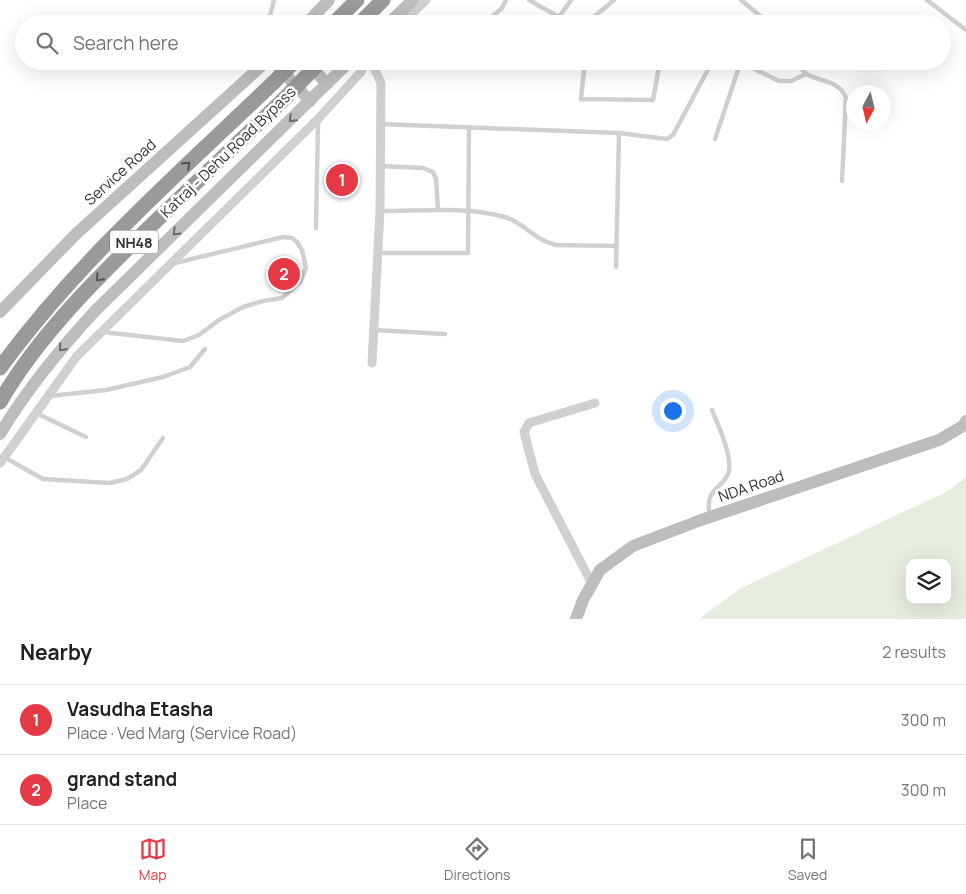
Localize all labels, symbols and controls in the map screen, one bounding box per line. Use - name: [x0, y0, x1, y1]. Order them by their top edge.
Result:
- search box: [15, 15, 951, 70]
- icon: search: [33, 29, 61, 57]
- text: Search here: [73, 30, 179, 56]
- street label: Katraj - Dehu Road Bypass: [156, 81, 300, 222]
- north arrow: [846, 85, 891, 130]
- one-way arrow: [289, 113, 298, 122]
- street label: Service Road: [80, 134, 160, 210]
- pin: 1: [326, 161, 358, 199]
- one-way arrow: [181, 162, 190, 171]
- one-way arrow: [172, 226, 181, 235]
- road number: NH48: [110, 230, 158, 253]
- pin: 2: [268, 255, 300, 293]
- one-way arrow: [96, 272, 105, 281]
- one-way arrow: [59, 342, 68, 351]
- your location: [660, 398, 686, 424]
- street label: NDA Road: [715, 465, 787, 507]
- map controls: [906, 559, 951, 604]
- button: layers: [906, 559, 951, 604]
- text: Nearby: [20, 638, 92, 666]
- text: 2 results: [882, 641, 946, 663]
- text: Vasudha Etasha: [67, 696, 213, 722]
- text: 1: [32, 709, 40, 731]
- text: 300 m: [901, 709, 946, 731]
- text: Place · Ved Marg (Service Road): [67, 722, 297, 744]
- text: grand stand: [67, 766, 177, 792]
- text: 2: [31, 779, 41, 801]
- text: 300 m: [901, 779, 946, 801]
- text: Place: [67, 792, 107, 814]
- tab: Map: [139, 835, 167, 884]
- tab: Directions: [444, 835, 510, 884]
- tab: Saved: [788, 835, 827, 884]

